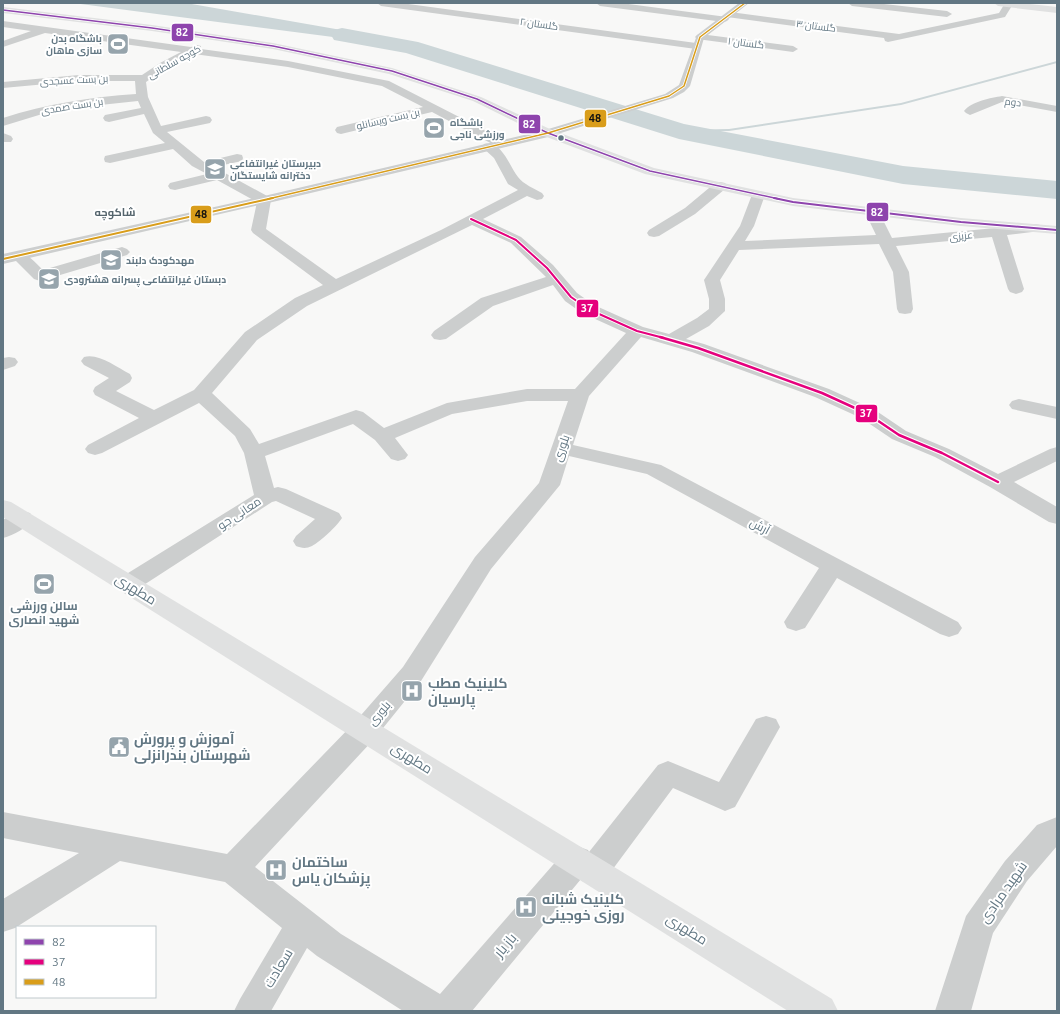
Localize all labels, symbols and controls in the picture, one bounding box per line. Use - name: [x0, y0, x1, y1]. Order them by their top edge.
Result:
- street label: گلستان ۲: [519, 16, 559, 33]
- street label: گلستان ۳: [795, 18, 837, 35]
- line badge: 82: [171, 23, 194, 42]
- text: 82: [176, 26, 188, 38]
- sports icon: باشگاه بدن سازی ماهان: [105, 31, 131, 57]
- place label: باشگاه بدن سازی ماهان: [46, 33, 102, 57]
- street label: گلستان ۱: [727, 35, 765, 52]
- street label: کوچه سلطانی: [146, 43, 203, 82]
- street label: بن بست عسجدی: [39, 73, 109, 88]
- street label: بن بست صمدی: [40, 96, 104, 117]
- street label: دوم: [1004, 96, 1022, 110]
- street label: بن بست ویسانلو: [355, 106, 421, 133]
- line badge: 48: [584, 109, 607, 128]
- text: 48: [589, 112, 601, 124]
- line badge: 82: [518, 114, 541, 134]
- sports icon: باشگاه ورزشی ناجی: [421, 115, 447, 141]
- place label: باشگاه ورزشی ناجی: [450, 117, 505, 141]
- text: 82: [523, 118, 535, 130]
- unlabelled marker: [556, 133, 566, 143]
- school or university icon: دبیرستان غیرانتفاعی دخترانه شایستگان: [202, 156, 228, 182]
- place label: دبیرستان غیرانتفاعی دخترانه شایستگان: [230, 158, 321, 182]
- line badge: 82: [866, 202, 889, 222]
- line badge: 48: [190, 205, 212, 224]
- district label: شاکوچه: [95, 206, 135, 221]
- text: 82: [871, 206, 883, 218]
- text: 48: [195, 208, 207, 220]
- street label: عزیزی: [949, 229, 973, 244]
- school or university icon: مهدکودک دلبند: [98, 247, 124, 273]
- place label: مهدکودک دلبند: [126, 255, 194, 267]
- school or university icon: دبستان غیرانتفاعی پسرانه هشترودی: [36, 266, 62, 292]
- place label: دبستان غیرانتفاعی پسرانه هشترودی: [64, 274, 226, 287]
- line badge: 37: [576, 299, 599, 318]
- text: 37: [581, 302, 593, 314]
- line badge: 37: [855, 404, 878, 423]
- text: 37: [860, 407, 872, 419]
- street label: بلوری: [550, 433, 573, 464]
- street label: معانی جو: [215, 494, 264, 533]
- street label: آرش: [747, 515, 773, 538]
- street label: مطهری: [112, 570, 160, 608]
- sports icon: سالن ورزشی شهید انصاری: [31, 571, 57, 597]
- place label: سالن ورزشی شهید انصاری: [8, 599, 80, 628]
- place label: کلینیک مطب پارسیان: [428, 675, 507, 710]
- hospital icon: کلینیک مطب پارسیان: [399, 678, 425, 704]
- street label: بلوری: [365, 698, 394, 728]
- place label: آموزش و پرورش شهرستان بندرانزلی: [134, 731, 251, 764]
- public building icon: آموزش و پرورش شهرستان بندرانزلی: [106, 734, 132, 760]
- street label: مطهری: [388, 739, 436, 777]
- place label: ساختمان پزشکان یاس: [292, 854, 370, 889]
- hospital icon: ساختمان پزشکان یاس: [263, 857, 289, 883]
- street label: شهید مرادی: [976, 858, 1030, 926]
- place label: کلینیک شبانه روزی خوجینی: [542, 891, 624, 924]
- hospital icon: کلینیک شبانه روزی خوجینی: [513, 894, 539, 920]
- street label: مطهری: [663, 910, 711, 948]
- legend: [16, 926, 156, 998]
- street label: باز یار: [490, 930, 520, 961]
- text: 82: [52, 935, 66, 948]
- street label: سعادت: [260, 946, 296, 990]
- text: 37: [52, 955, 66, 968]
- text: 48: [52, 975, 66, 988]

